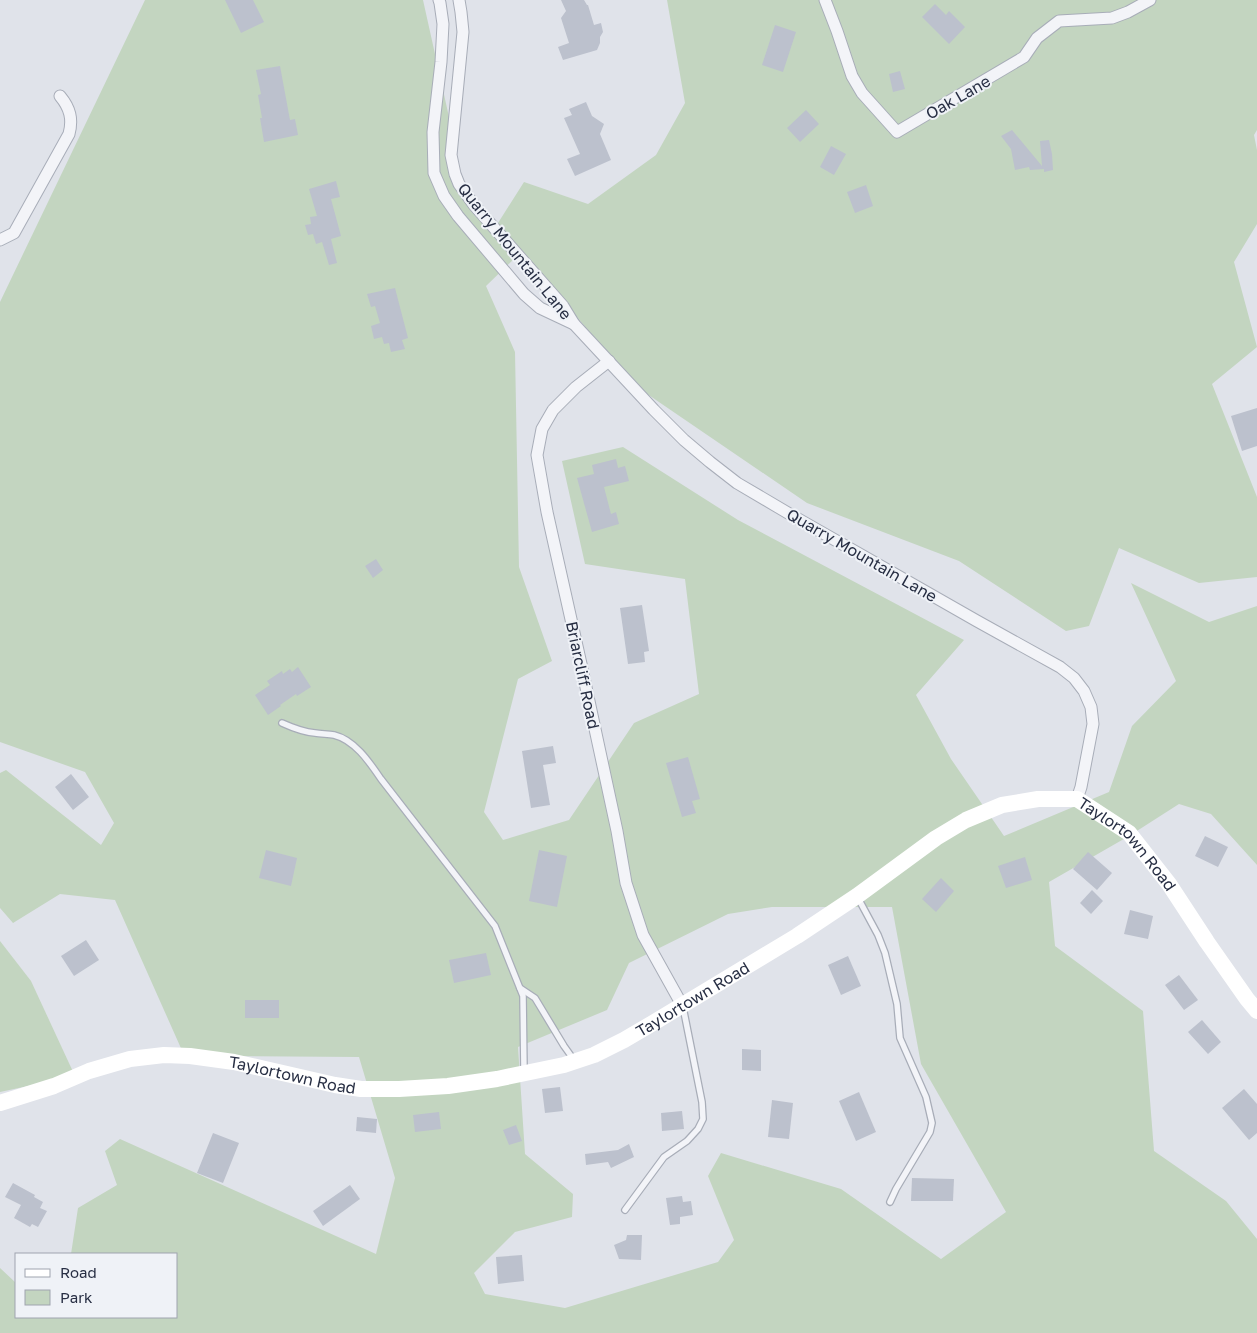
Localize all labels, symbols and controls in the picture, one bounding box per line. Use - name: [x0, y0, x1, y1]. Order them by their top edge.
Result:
- street label: Oak Lane: [922, 70, 994, 124]
- street label: Quarry Mountain Lane: [454, 179, 576, 323]
- street label: Quarry Mountain Lane: [783, 504, 941, 606]
- street label: Briarcliff Road: [562, 619, 604, 731]
- street label: Taylortown Road: [1075, 793, 1181, 895]
- street label: Taylortown Road: [632, 957, 753, 1041]
- street label: Taylortown Road: [228, 1051, 357, 1098]
- legend: [15, 1253, 178, 1318]
- text: Road: [60, 1263, 97, 1281]
- text: Park: [60, 1288, 93, 1306]

